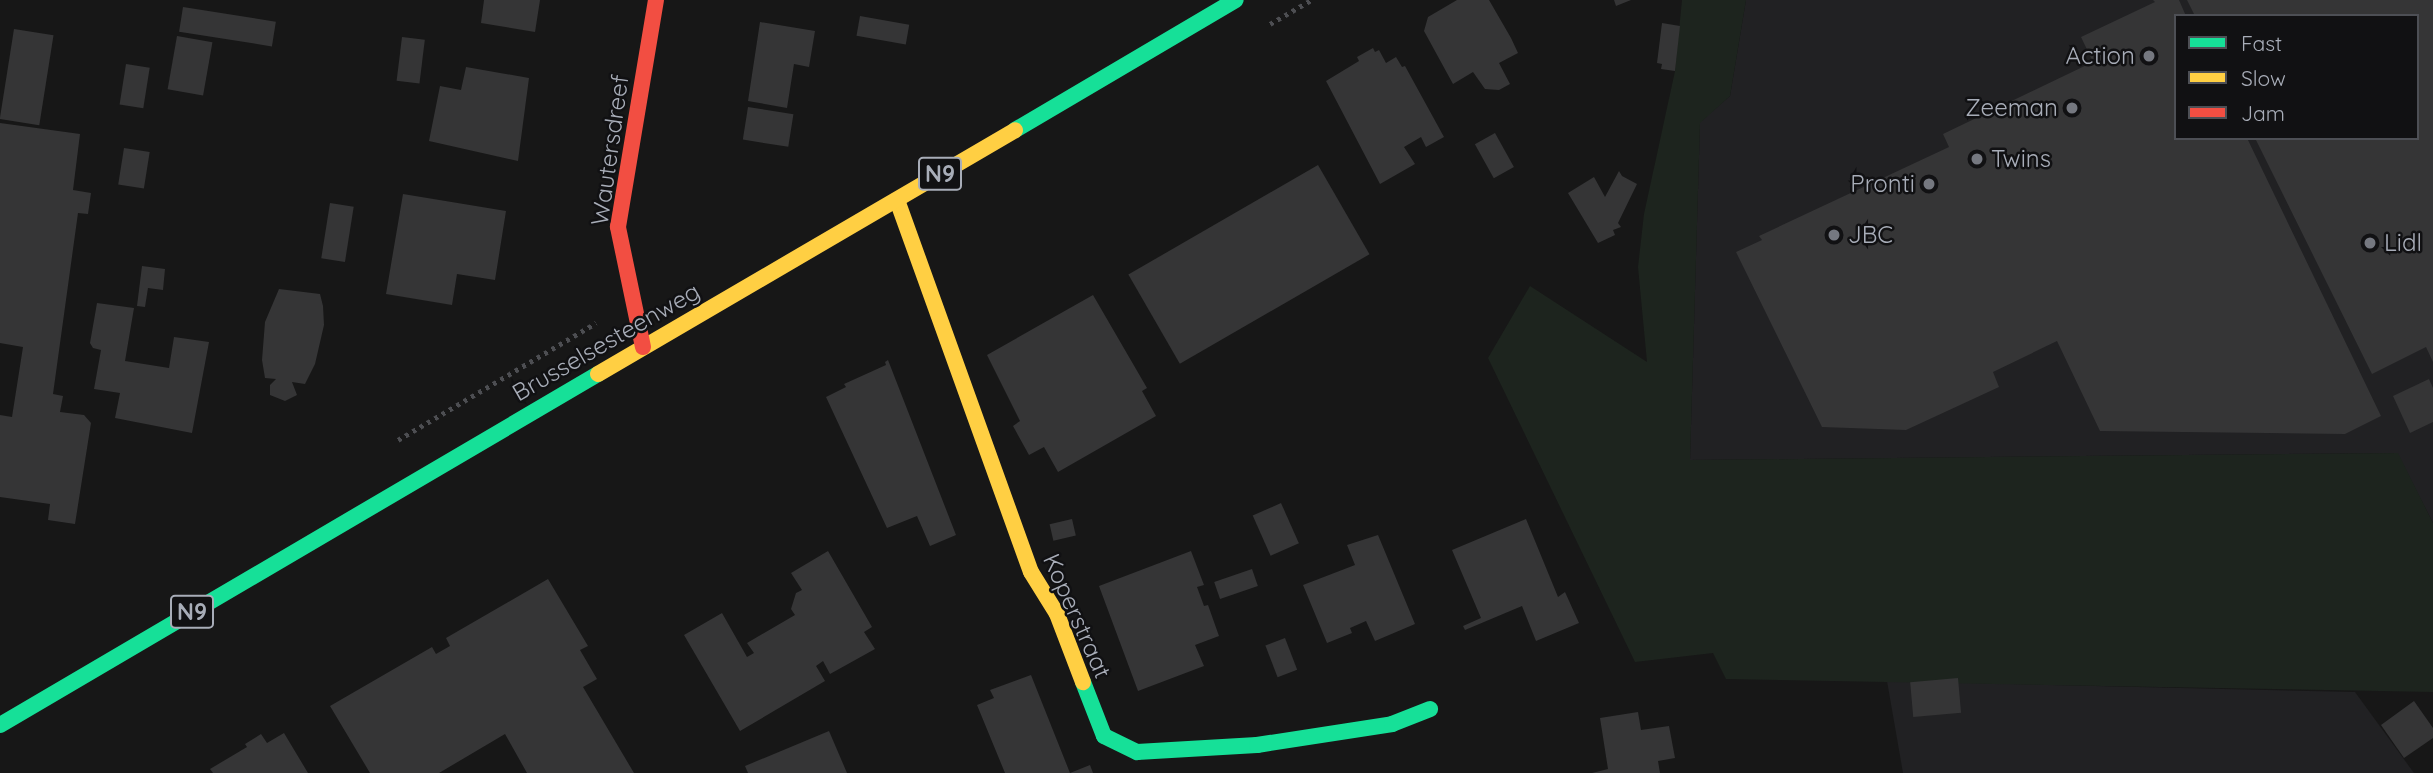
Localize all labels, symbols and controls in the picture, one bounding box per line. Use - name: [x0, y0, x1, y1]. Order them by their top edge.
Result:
- legend: [2174, 14, 2419, 140]
- text: Fast: [2241, 30, 2282, 56]
- place label: Action: [2065, 42, 2135, 70]
- marker: Action: [2141, 48, 2157, 64]
- text: Slow: [2241, 65, 2286, 91]
- street label: Wautersdreef: [585, 73, 635, 227]
- place label: Zeeman: [1965, 94, 2058, 122]
- marker: Zeeman: [2064, 100, 2080, 116]
- text: Jam: [2241, 100, 2285, 126]
- place label: Twins: [1991, 145, 2051, 173]
- marker: Twins: [1969, 151, 1985, 167]
- road number: N9: [917, 154, 963, 194]
- place label: Pronti: [1850, 170, 1915, 198]
- marker: Pronti: [1921, 176, 1937, 192]
- place label: JBC: [1848, 221, 1893, 249]
- marker: JBC: [1826, 227, 1842, 243]
- place label: Lidl: [2384, 229, 2422, 257]
- marker: Lidl: [2362, 235, 2378, 251]
- street label: Brusselsesteenweg: [507, 277, 705, 407]
- street label: Koperstraat: [1037, 549, 1117, 683]
- road number: N9: [169, 592, 215, 632]

